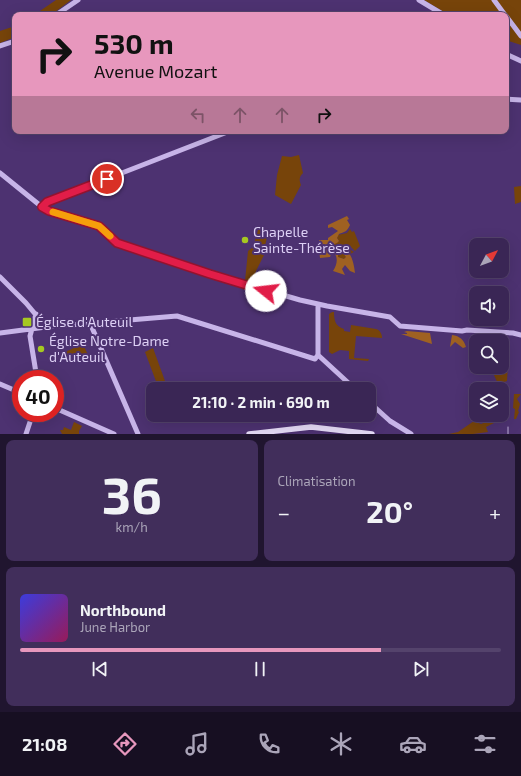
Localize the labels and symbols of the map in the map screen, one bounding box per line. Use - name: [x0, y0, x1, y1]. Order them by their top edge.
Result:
- pin: [90, 162, 124, 196]
- place label: Chapelle Sainte-Thérèse: [253, 223, 350, 256]
- marker: Chapelle Sainte-Thérèse: [240, 235, 250, 245]
- north arrow: [469, 238, 509, 278]
- position arrow: [245, 270, 287, 312]
- place label: Église d'Auteuil: [36, 313, 133, 330]
- marker: Église d'Auteuil: [21, 316, 33, 328]
- place label: Église Notre-Dame d'Auteuil: [49, 332, 169, 365]
- marker: Église Notre-Dame d'Auteuil: [36, 344, 46, 354]
- speed limit sign: 40: [12, 370, 64, 422]

